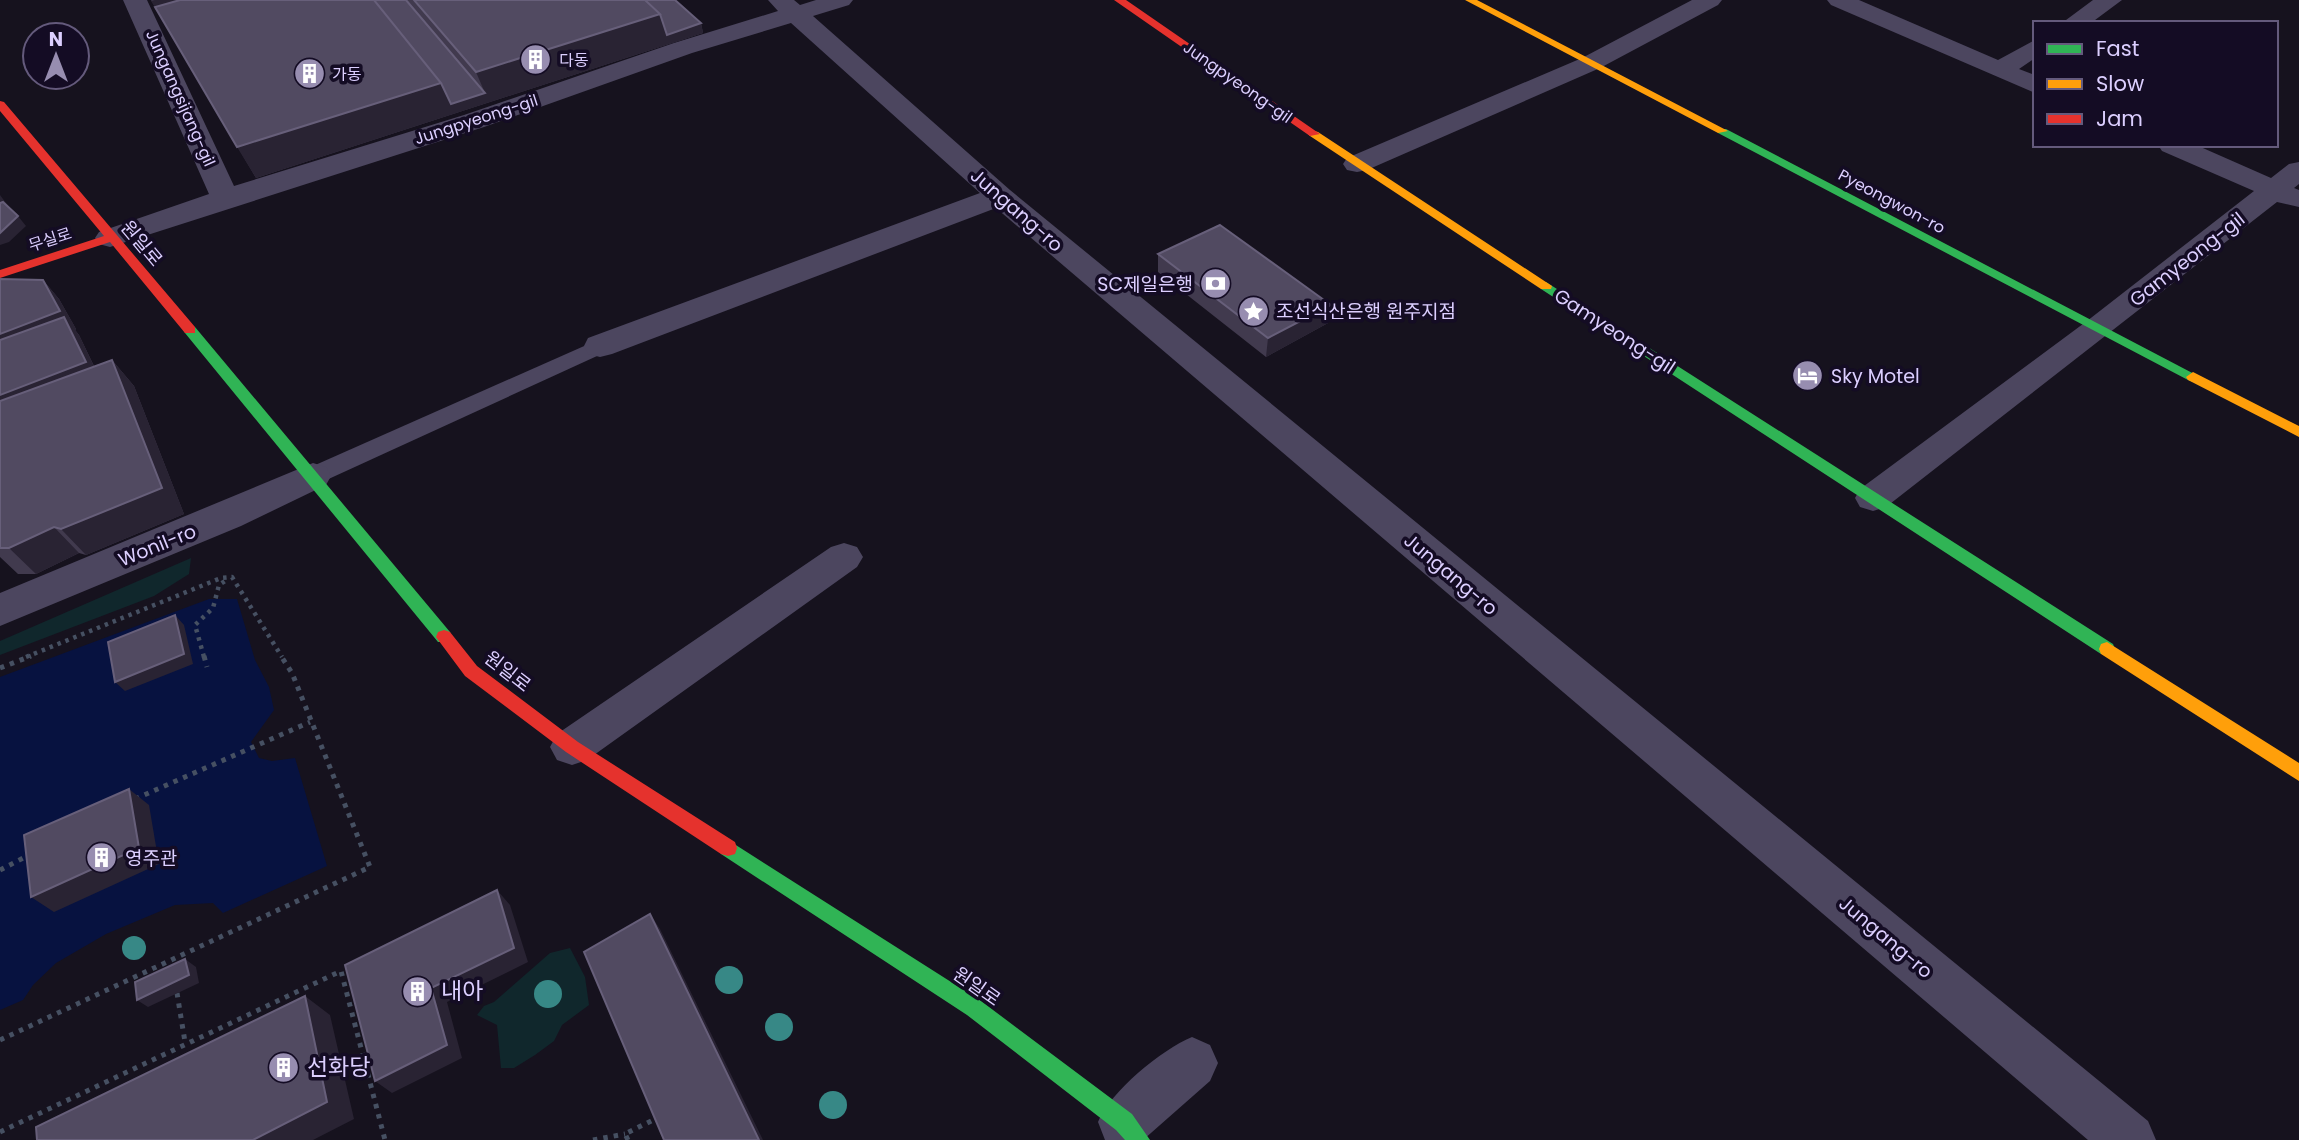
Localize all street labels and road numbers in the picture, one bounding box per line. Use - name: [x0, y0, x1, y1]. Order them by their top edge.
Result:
- street label: Jungangsijang-gil: [140, 26, 221, 170]
- street label: Jungpyeong-gil: [1179, 36, 1297, 129]
- street label: Jungpyeong-gil: [412, 89, 541, 150]
- street label: Jungang-ro: [964, 163, 1069, 258]
- street label: Pyeongwon-ro: [1834, 164, 1949, 239]
- street label: Gamyeong-gil: [2124, 206, 2251, 313]
- street label: 원일로: [114, 215, 169, 272]
- street label: 무실로: [26, 222, 75, 257]
- street label: Gamyeong-gil: [1549, 282, 1681, 381]
- street label: Wonil-ro: [114, 518, 200, 573]
- street label: Jungang-ro: [1398, 527, 1503, 622]
- street label: 원일로: [479, 645, 537, 698]
- street label: Jungang-ro: [1833, 890, 1938, 985]
- street label: 원일로: [947, 960, 1006, 1013]

